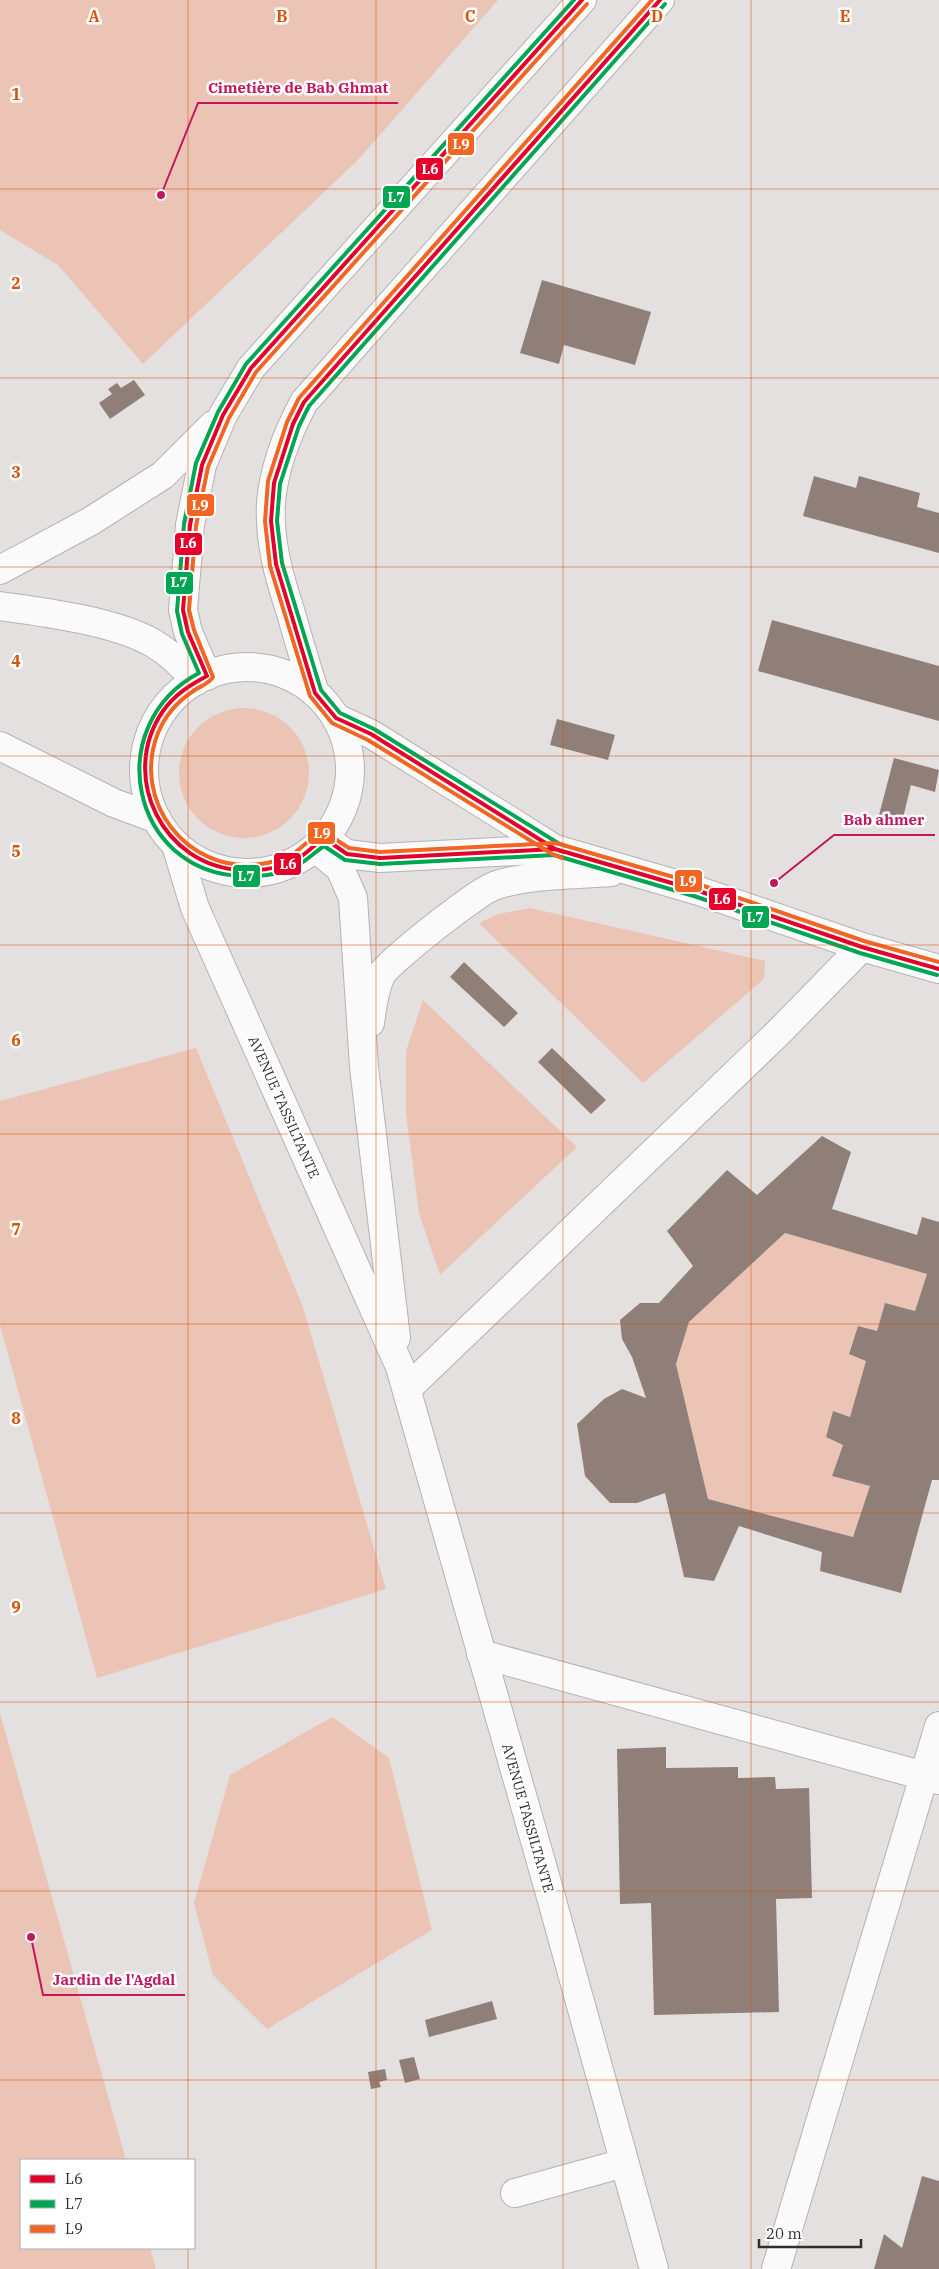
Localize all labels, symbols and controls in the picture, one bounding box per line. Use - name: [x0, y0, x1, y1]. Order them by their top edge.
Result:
- text: A: [88, 6, 100, 26]
- text: B: [276, 6, 288, 26]
- text: C: [465, 6, 475, 26]
- text: D: [651, 6, 663, 26]
- text: E: [840, 6, 850, 26]
- callout: Cimetière de Bab Ghmat: [198, 73, 398, 103]
- text: Cimetière de Bab Ghmat: [208, 78, 389, 97]
- text: 1: [11, 84, 21, 104]
- line badge: L9: [447, 132, 475, 156]
- text: L9: [452, 135, 470, 153]
- line badge: L6: [415, 157, 444, 181]
- text: L6: [421, 160, 439, 178]
- line badge: L7: [382, 185, 411, 209]
- text: L7: [387, 188, 405, 206]
- text: 2: [11, 273, 21, 293]
- text: 3: [11, 462, 21, 482]
- line badge: L9: [186, 493, 215, 517]
- text: L9: [191, 496, 209, 514]
- line badge: L6: [174, 532, 203, 556]
- text: L6: [179, 534, 197, 552]
- line badge: L7: [165, 571, 194, 595]
- text: L7: [170, 573, 188, 591]
- text: 4: [11, 651, 21, 671]
- callout: Bab ahmer: [834, 805, 935, 835]
- text: Bab ahmer: [844, 810, 925, 829]
- line badge: L9: [307, 821, 336, 845]
- text: L9: [313, 824, 331, 842]
- text: 5: [11, 841, 21, 861]
- line badge: L6: [273, 852, 302, 876]
- text: L6: [279, 855, 297, 873]
- line badge: L7: [232, 864, 261, 888]
- text: L7: [237, 867, 255, 885]
- line badge: L9: [674, 869, 703, 893]
- text: L9: [679, 872, 697, 890]
- line badge: L6: [708, 887, 737, 911]
- text: L6: [713, 890, 731, 908]
- line badge: L7: [741, 905, 770, 929]
- text: L7: [746, 908, 764, 926]
- text: 6: [11, 1030, 21, 1050]
- street label: AVENUE TASSILTANTE: [244, 1033, 324, 1181]
- text: 7: [11, 1219, 21, 1239]
- text: 8: [11, 1408, 21, 1428]
- text: 9: [11, 1597, 21, 1617]
- street label: AVENUE TASSILTANTE: [498, 1741, 558, 1895]
- callout: Jardin de l'Agdal: [43, 1965, 185, 1995]
- text: Jardin de l'Agdal: [53, 1970, 175, 1989]
- legend: [20, 2159, 195, 2249]
- text: L6: [65, 2169, 83, 2188]
- text: L7: [65, 2194, 83, 2213]
- scale bar: [759, 2216, 862, 2248]
- text: L9: [65, 2219, 83, 2238]
- text: 20 m: [766, 2224, 802, 2243]

